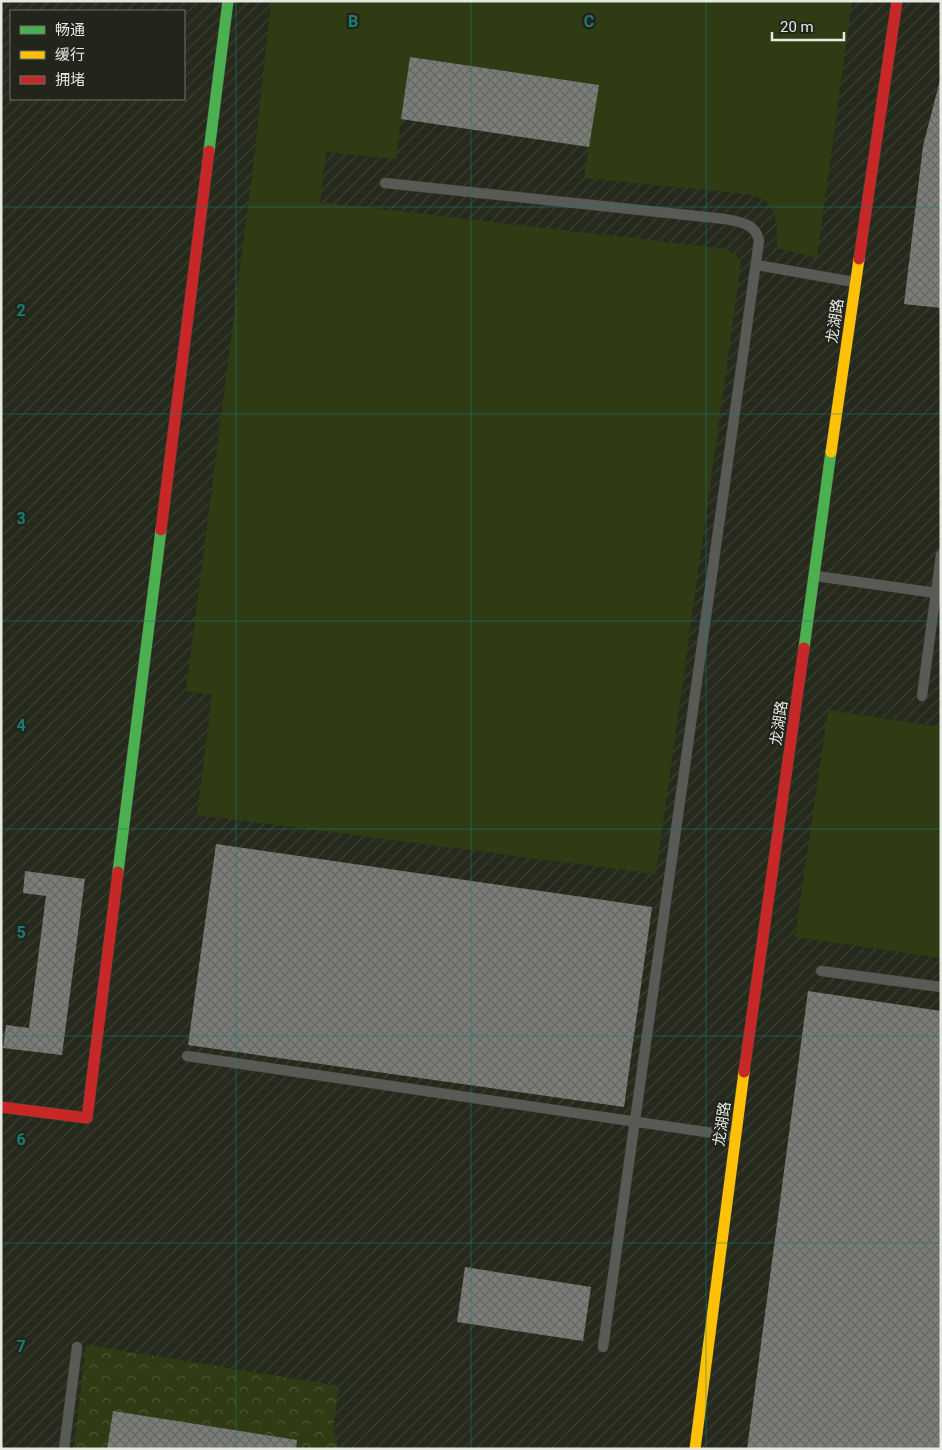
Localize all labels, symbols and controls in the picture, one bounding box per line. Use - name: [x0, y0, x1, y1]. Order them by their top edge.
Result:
- legend: [10, 10, 185, 100]
- scale bar: [772, 10, 844, 42]
- text: B: [348, 12, 358, 31]
- text: C: [584, 12, 594, 31]
- text: 20 m: [780, 18, 814, 36]
- text: 畅通: [55, 21, 85, 39]
- text: 缓行: [55, 46, 85, 64]
- text: 拥堵: [55, 71, 85, 89]
- street label: 龙湖路: [823, 297, 847, 345]
- text: 2: [16, 301, 26, 320]
- text: 3: [16, 509, 26, 528]
- street label: 龙湖路: [767, 699, 791, 747]
- text: 4: [16, 716, 26, 735]
- text: 5: [16, 923, 26, 942]
- street label: 龙湖路: [710, 1100, 734, 1148]
- text: 6: [16, 1130, 26, 1149]
- text: 7: [16, 1337, 26, 1356]

